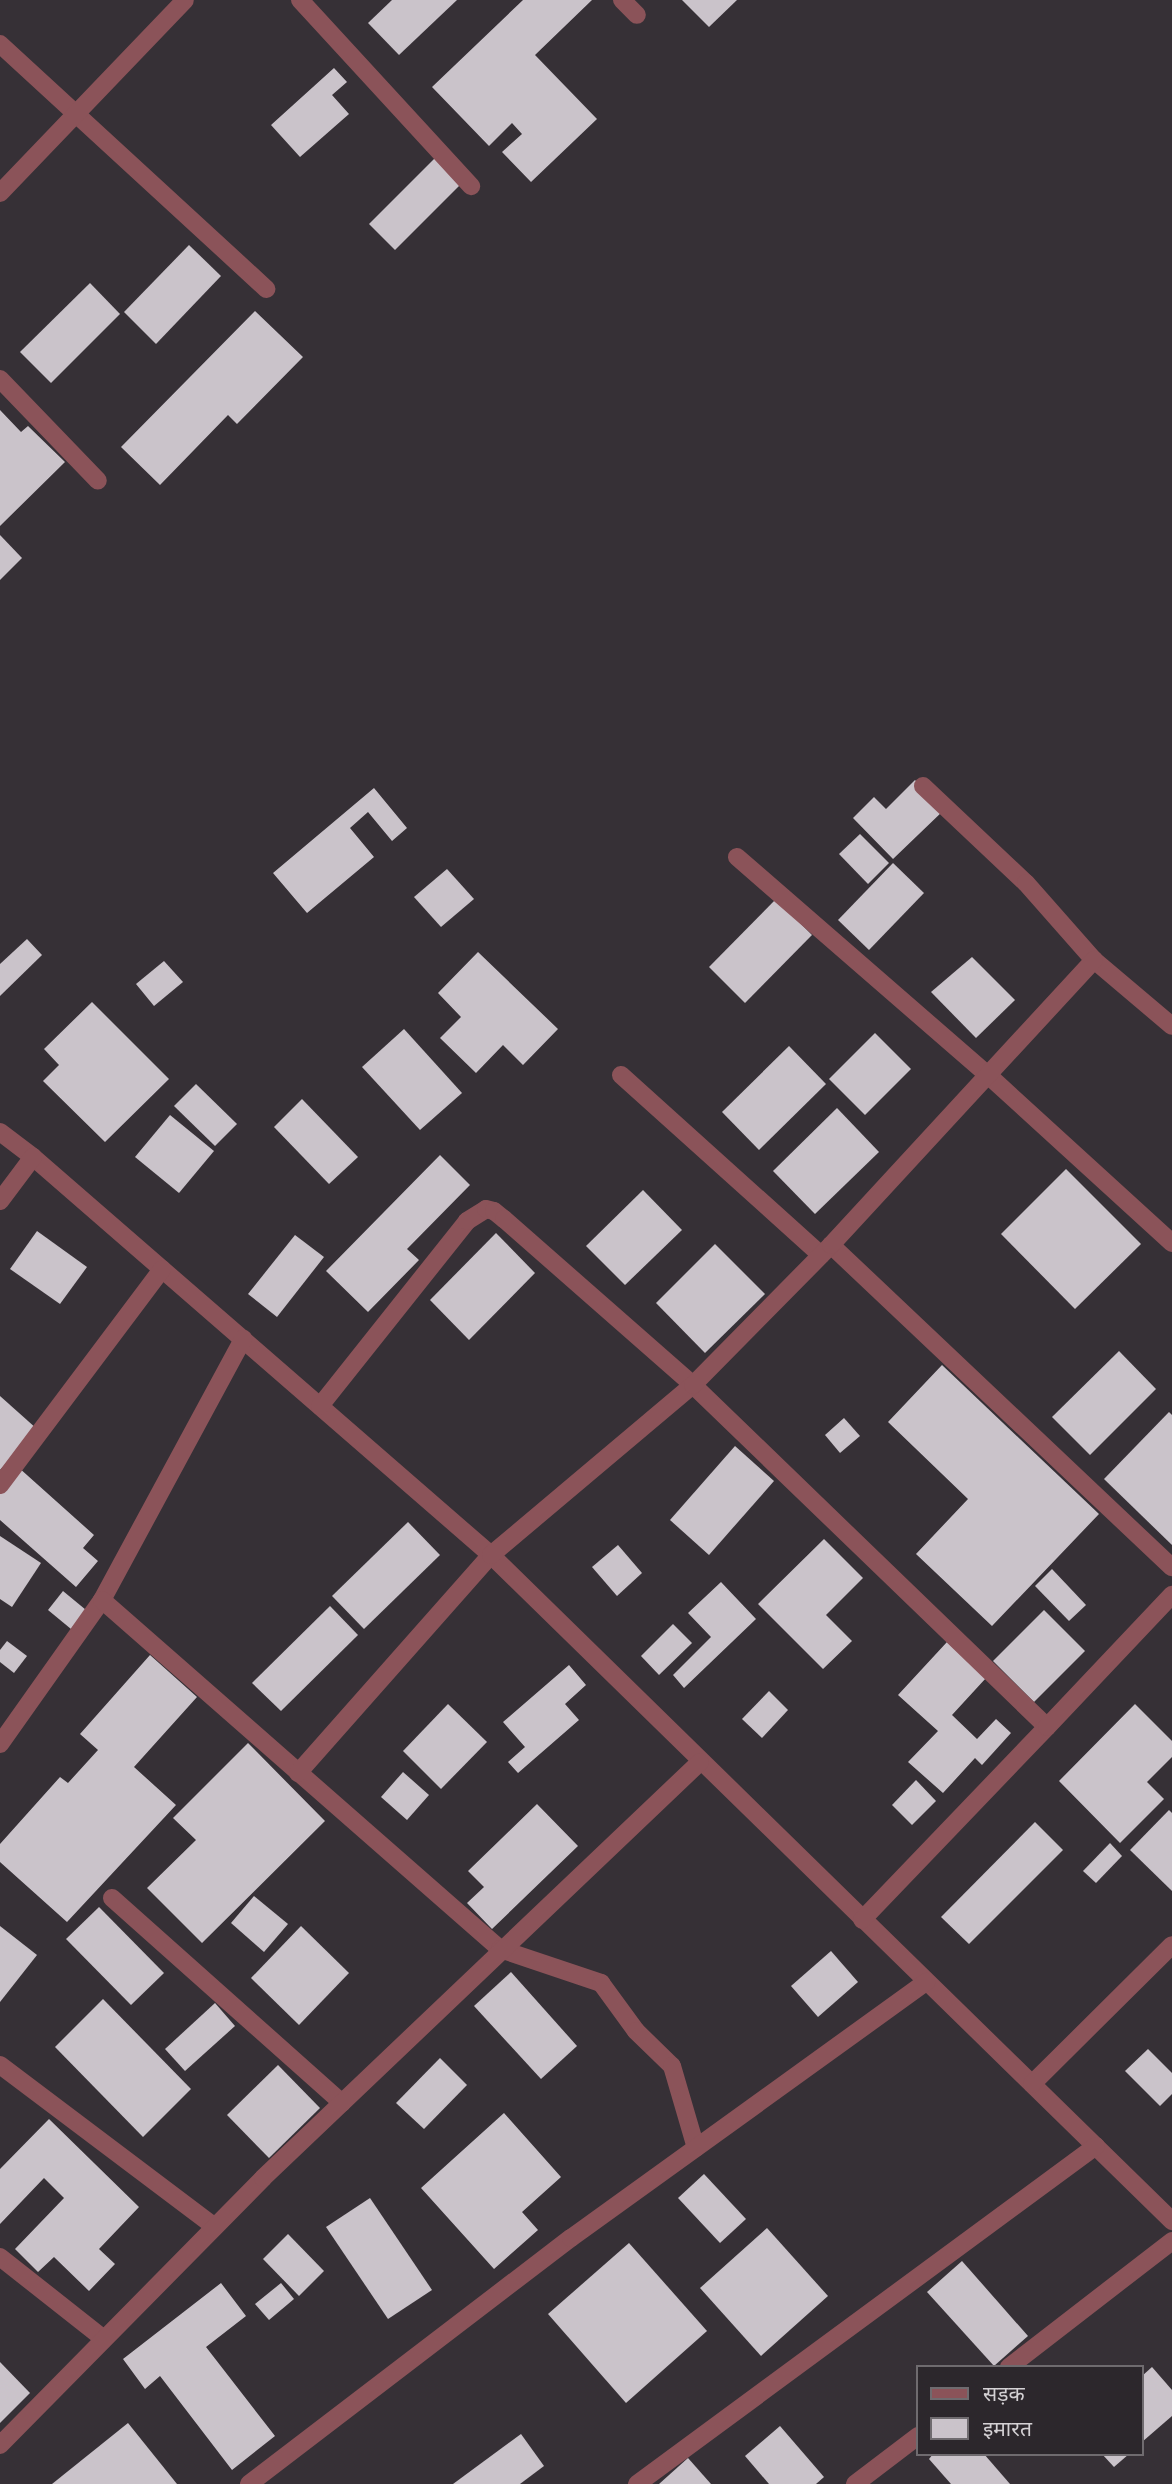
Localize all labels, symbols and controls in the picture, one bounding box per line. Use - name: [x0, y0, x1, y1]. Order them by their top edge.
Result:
- legend: [916, 2365, 1144, 2456]
- text: सड़क: [983, 2377, 1025, 2409]
- text: इमारत: [983, 2412, 1032, 2444]

